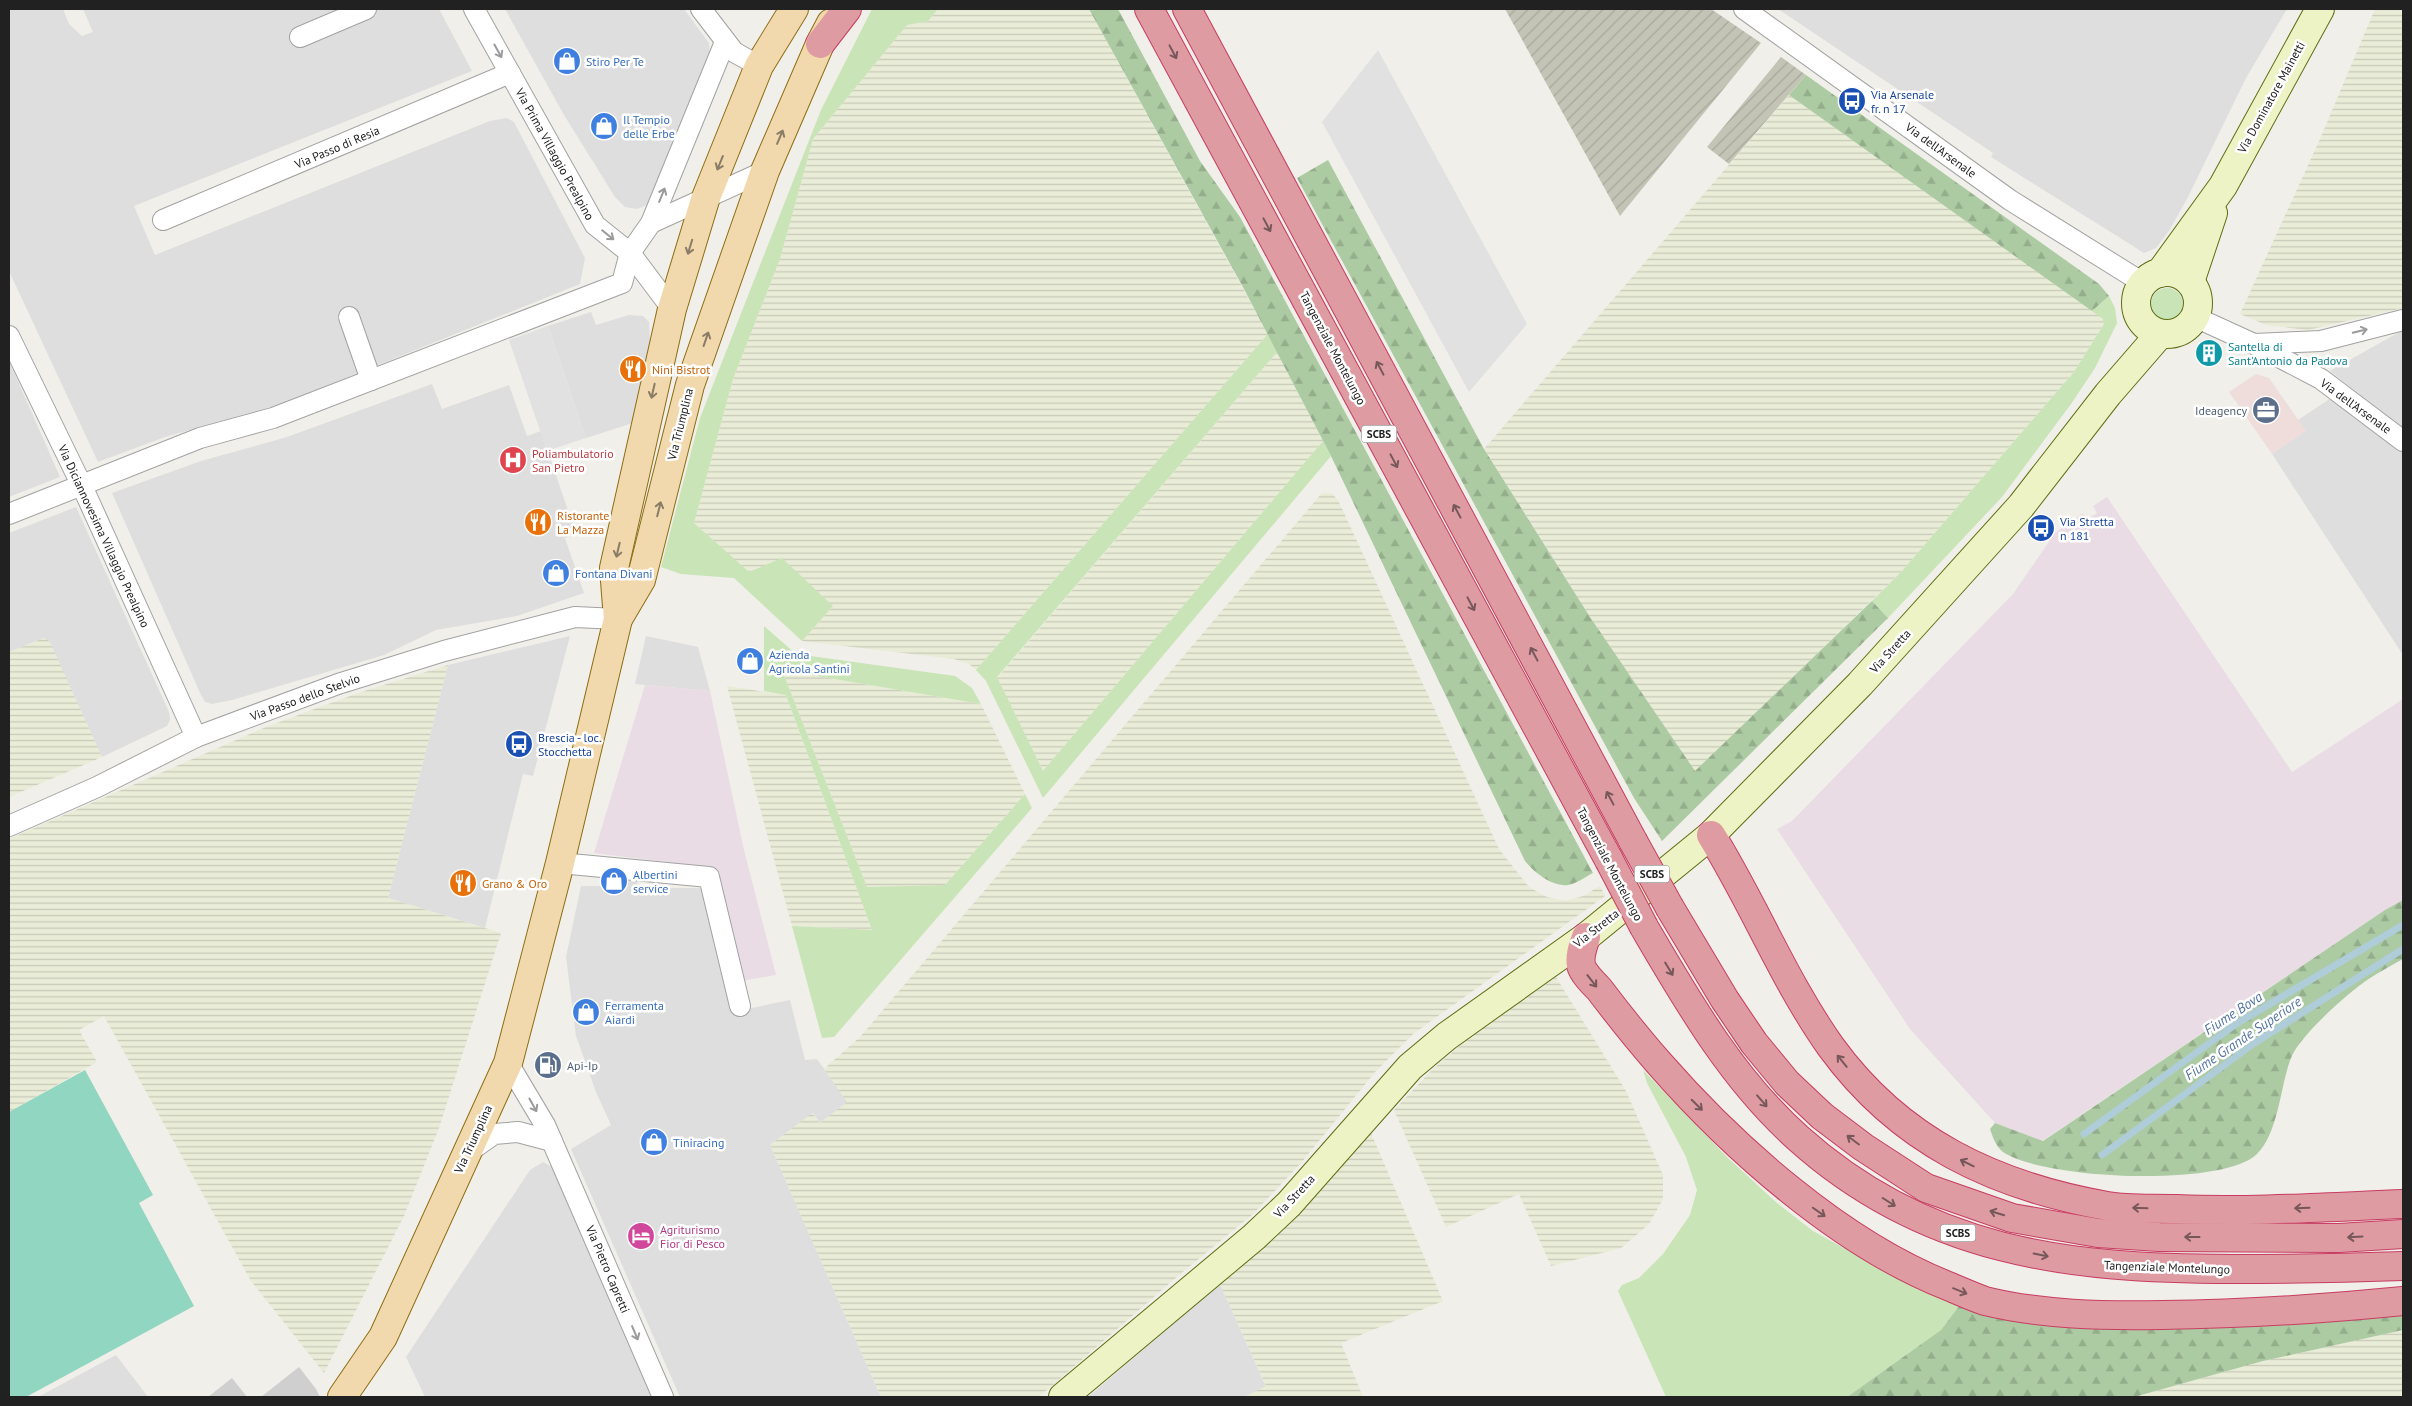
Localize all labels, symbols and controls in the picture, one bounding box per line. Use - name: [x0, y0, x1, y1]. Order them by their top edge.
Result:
- street label: Via Dominatore Mainetti: [2234, 39, 2308, 156]
- one-way arrow: [493, 44, 503, 59]
- one-way arrow: [1168, 44, 1178, 58]
- shop icon: Stiro Per Te: [552, 46, 582, 76]
- place label: Stiro Per Te: [586, 54, 644, 69]
- street label: Via Prima Villaggio Prealpino: [512, 84, 598, 223]
- bus stop icon: Via Arsenale fr. n 17: [1837, 86, 1867, 116]
- place label: Via Arsenale fr. n 17: [1870, 87, 1934, 116]
- shop icon: Il Tempio delle Erbe: [589, 111, 619, 141]
- place label: Il Tempio delle Erbe: [623, 112, 675, 141]
- street label: Via dell'Arsenale: [1902, 119, 1979, 181]
- street label: Via Passo di Resia: [291, 122, 382, 172]
- one-way arrow: [775, 130, 785, 145]
- one-way arrow: [715, 155, 724, 170]
- one-way arrow: [658, 188, 667, 203]
- one-way arrow: [1262, 218, 1272, 233]
- one-way arrow: [601, 229, 614, 240]
- one-way arrow: [685, 239, 695, 255]
- street label: Tangenziale Montelungo: [1297, 289, 1369, 407]
- one-way arrow: [2351, 326, 2367, 335]
- one-way arrow: [702, 332, 711, 347]
- building icon: Santella di Sant'Antonio da Padova: [2194, 338, 2224, 368]
- place label: Santella di Sant'Antonio da Padova: [2228, 339, 2348, 368]
- restaurant icon: Nini Bistrot: [618, 354, 648, 384]
- one-way arrow: [1375, 361, 1384, 376]
- place label: Nini Bistrot: [652, 362, 710, 377]
- street label: Via dell'Arsenale: [2317, 375, 2394, 437]
- one-way arrow: [648, 383, 657, 399]
- street label: Via Triumplina: [664, 387, 696, 462]
- office icon: Ideagency: [2251, 395, 2281, 425]
- place label: Ideagency: [2195, 403, 2247, 418]
- road number: SCBS: [1362, 426, 1396, 442]
- street label: Via Diciannovesima Villaggio Prealpino: [54, 441, 153, 630]
- hospital icon: Poliambulatorio San Pietro: [498, 445, 528, 475]
- place label: Poliambulatorio San Pietro: [532, 446, 614, 475]
- one-way arrow: [1389, 453, 1399, 467]
- one-way arrow: [655, 501, 664, 517]
- one-way arrow: [1452, 504, 1461, 519]
- restaurant icon: Ristorante La Mazza: [523, 507, 553, 537]
- place label: Ristorante La Mazza: [557, 508, 609, 537]
- bus stop icon: Via Stretta n 181: [2026, 513, 2056, 543]
- place label: Via Stretta n 181: [2059, 514, 2114, 543]
- one-way arrow: [613, 541, 622, 557]
- shop icon: Fontana Divani: [541, 558, 571, 588]
- place label: Fontana Divani: [575, 566, 653, 581]
- one-way arrow: [1466, 596, 1476, 611]
- street label: Via Stretta: [1866, 626, 1914, 677]
- shop icon: Azienda Agricola Santini: [735, 646, 765, 676]
- place label: Azienda Agricola Santini: [769, 647, 850, 676]
- one-way arrow: [1528, 648, 1538, 662]
- street label: Via Passo dello Stelvio: [247, 670, 362, 724]
- bus stop icon: Brescia - loc. Stocchetta: [504, 729, 534, 759]
- place label: Brescia - loc. Stocchetta: [538, 730, 602, 759]
- one-way arrow: [1605, 791, 1615, 805]
- street label: Tangenziale Montelungo: [1574, 805, 1646, 923]
- shop icon: Albertini service: [599, 866, 629, 896]
- road number: SCBS: [1634, 866, 1670, 882]
- place label: Albertini service: [633, 867, 678, 896]
- restaurant icon: Grano & Oro: [448, 868, 478, 898]
- place label: Grano & Oro: [482, 876, 547, 891]
- street label: Via Stretta: [1569, 905, 1622, 951]
- one-way arrow: [1664, 962, 1674, 976]
- one-way arrow: [1587, 974, 1597, 988]
- water label: Fiume Bova: [2200, 987, 2266, 1038]
- water label: Fiume Grande Superiore: [2181, 992, 2305, 1084]
- shop icon: Ferramenta Aiardi: [571, 997, 601, 1027]
- place label: Ferramenta Aiardi: [605, 998, 664, 1027]
- fuel station icon: Api-Ip: [533, 1050, 563, 1080]
- one-way arrow: [1837, 1054, 1847, 1068]
- place label: Api-Ip: [567, 1058, 598, 1073]
- one-way arrow: [1756, 1095, 1768, 1108]
- one-way arrow: [528, 1097, 538, 1112]
- one-way arrow: [1691, 1099, 1703, 1111]
- street label: Via Triumplina: [450, 1103, 495, 1176]
- shop icon: Tiniracing: [639, 1127, 669, 1157]
- place label: Tiniracing: [673, 1135, 724, 1150]
- one-way arrow: [1846, 1135, 1860, 1145]
- one-way arrow: [1960, 1157, 1975, 1167]
- street label: Via Stretta: [1269, 1171, 1318, 1222]
- one-way arrow: [1881, 1197, 1895, 1207]
- one-way arrow: [2132, 1203, 2148, 1213]
- one-way arrow: [2294, 1204, 2310, 1213]
- one-way arrow: [1812, 1207, 1826, 1217]
- one-way arrow: [1989, 1208, 2005, 1218]
- hotel icon: Agriturismo Fior di Pesco: [626, 1221, 656, 1251]
- street label: Via Pietro Capretti: [582, 1222, 633, 1315]
- place label: Agriturismo Fior di Pesco: [660, 1222, 725, 1251]
- road number: SCBS: [1940, 1224, 1976, 1242]
- one-way arrow: [2184, 1232, 2200, 1242]
- one-way arrow: [2347, 1233, 2363, 1242]
- one-way arrow: [2033, 1251, 2049, 1261]
- street label: Tangenziale Montelungo: [2104, 1257, 2230, 1277]
- one-way arrow: [1952, 1287, 1967, 1296]
- one-way arrow: [631, 1325, 641, 1340]

